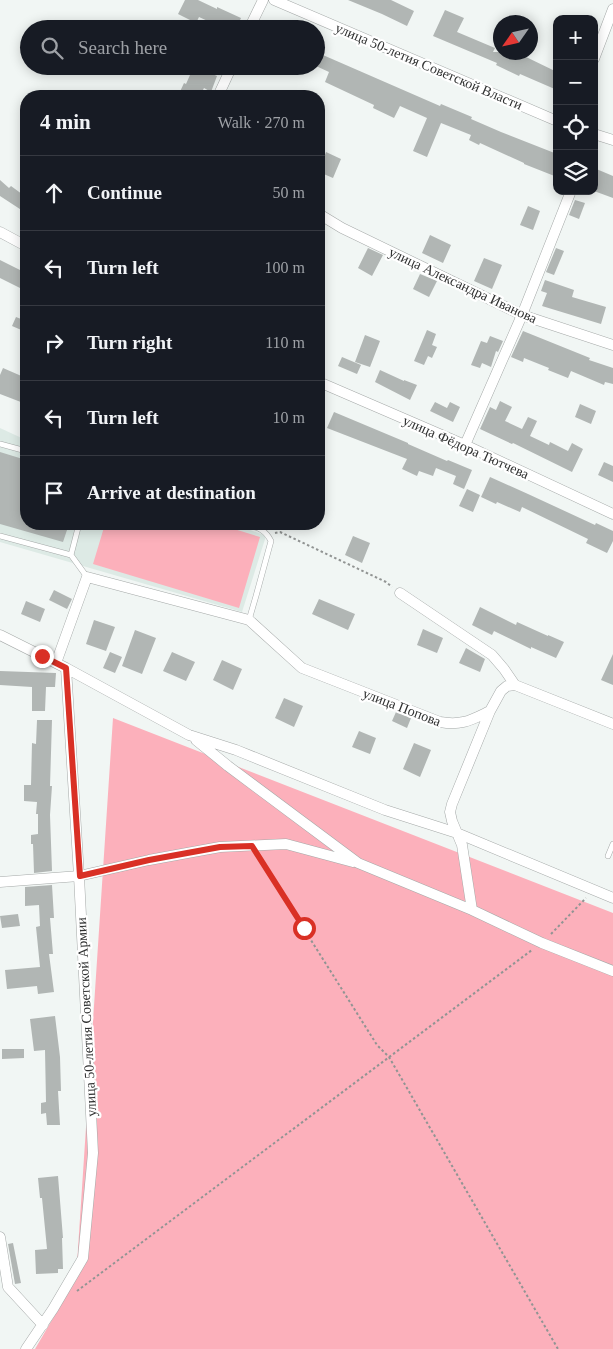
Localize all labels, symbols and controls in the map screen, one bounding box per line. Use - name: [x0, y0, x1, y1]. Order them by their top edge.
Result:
- north arrow: [493, 15, 538, 60]
- map controls: [553, 15, 598, 195]
- button: +: [553, 15, 598, 60]
- search box: [20, 20, 325, 75]
- street label: улица 50-летия Советской Власти: [333, 20, 525, 113]
- icon: search: [38, 34, 66, 62]
- text: Search here: [78, 37, 167, 58]
- button: −: [553, 60, 598, 105]
- button: locate: [553, 105, 598, 150]
- text: 4 min: [40, 110, 91, 134]
- text: Walk · 270 m: [218, 114, 305, 131]
- button: layers: [553, 150, 598, 195]
- icon: ahead: [40, 179, 68, 207]
- text: Continue: [87, 182, 162, 203]
- text: 50 m: [273, 184, 305, 201]
- street label: улица Александра Иванова: [386, 244, 540, 327]
- icon: left: [40, 254, 68, 282]
- text: Turn left: [87, 257, 159, 278]
- text: 100 m: [265, 259, 305, 276]
- icon: right: [40, 329, 68, 357]
- text: Turn right: [87, 332, 172, 353]
- text: 110 m: [265, 334, 305, 351]
- icon: left: [40, 404, 68, 432]
- text: Turn left: [87, 407, 159, 428]
- text: 10 m: [273, 409, 305, 426]
- street label: улица Фёдора Тютчева: [400, 413, 532, 482]
- icon: arrive: [40, 479, 68, 507]
- text: Arrive at destination: [87, 482, 256, 503]
- route end: [31, 645, 54, 668]
- street label: улица Попова: [361, 686, 444, 729]
- street label: улица 50-летия Советской Армии: [74, 916, 99, 1117]
- route start: [293, 917, 316, 940]

